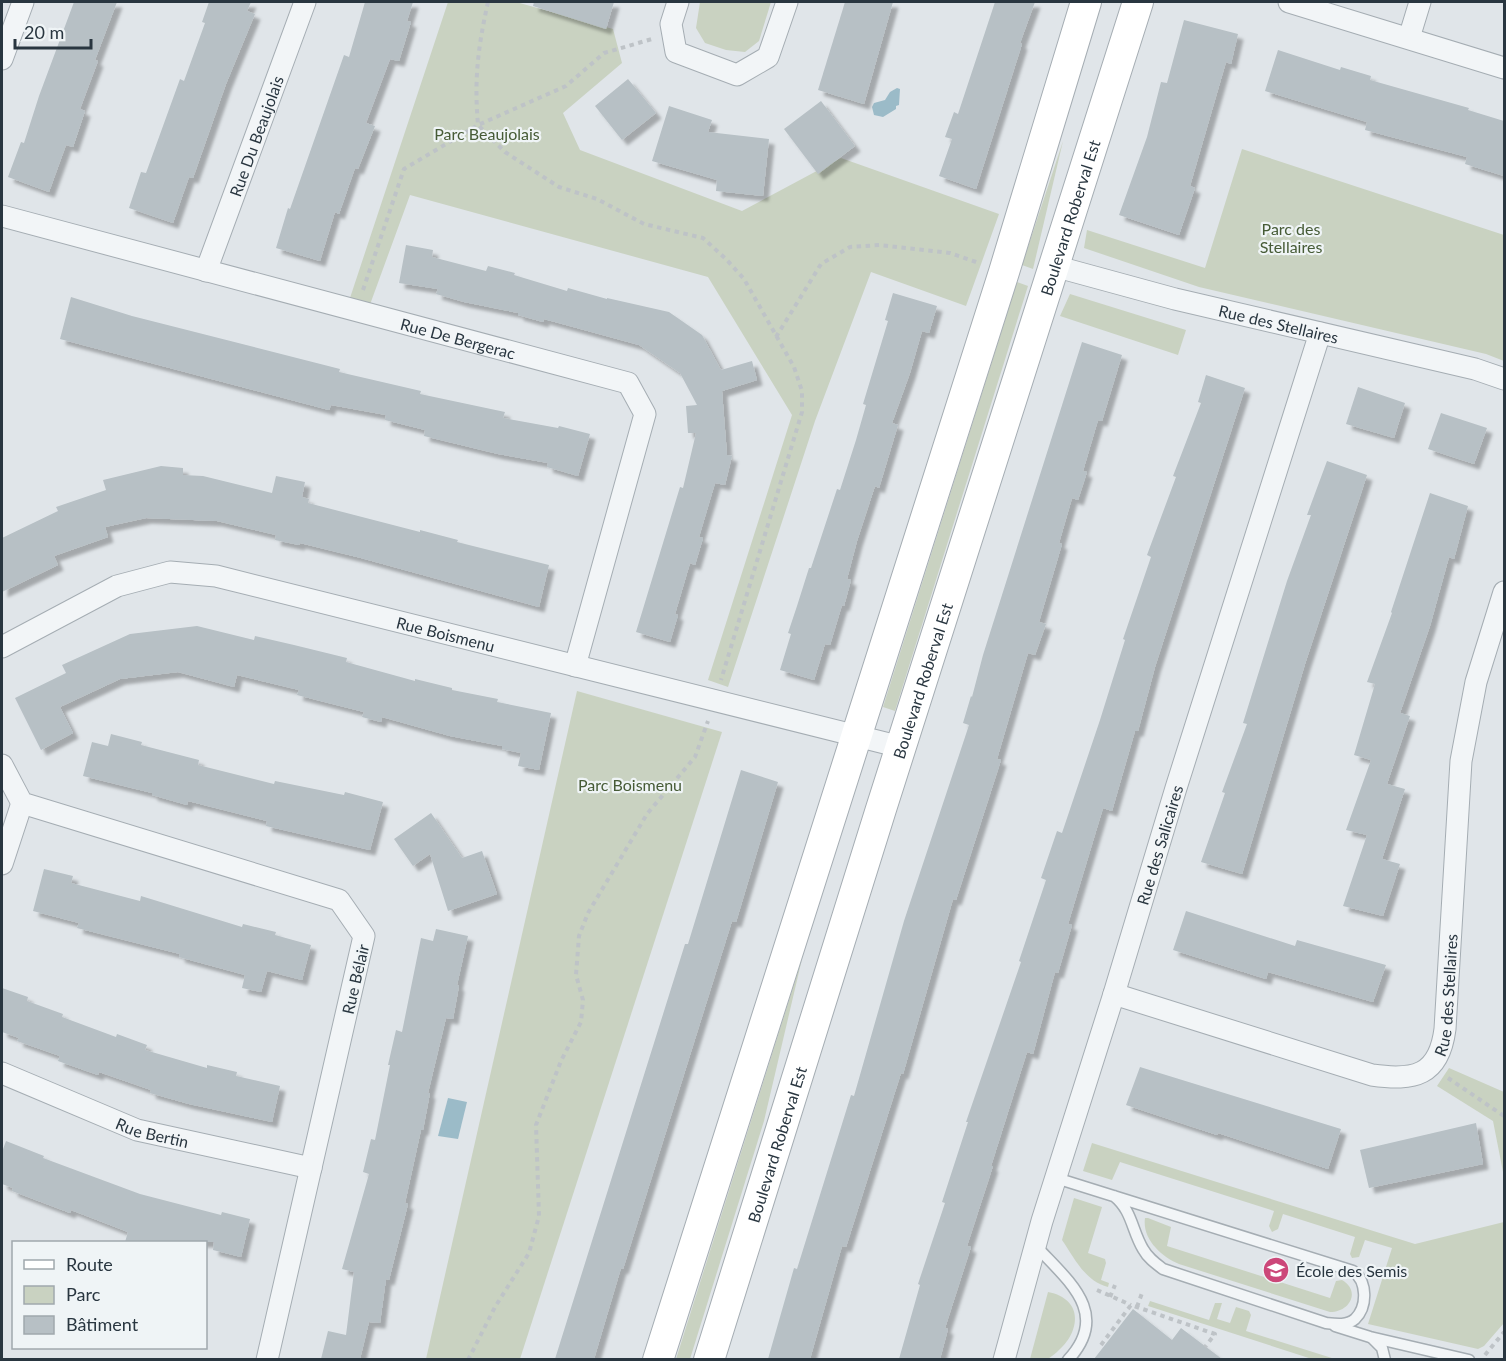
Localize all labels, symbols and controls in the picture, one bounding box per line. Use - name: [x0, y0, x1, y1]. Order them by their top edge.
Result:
- scale bar: [15, 12, 92, 50]
- text: 20 m: [24, 21, 64, 43]
- street label: Rue Du Beaujolais: [225, 73, 287, 199]
- park label: Parc Beaujolais: [434, 124, 540, 143]
- street label: Boulevard Roberval Est: [1036, 137, 1103, 298]
- park label: Parc des Stellaires: [1260, 219, 1322, 256]
- street label: Rue des Stellaires: [1217, 300, 1341, 346]
- street label: Rue De Bergerac: [399, 313, 518, 362]
- street label: Boulevard Roberval Est: [888, 600, 956, 761]
- street label: Rue Boismenu: [395, 612, 497, 655]
- park label: Parc Boismenu: [578, 775, 682, 794]
- street label: Rue des Salicaires: [1132, 783, 1186, 907]
- street label: Rue des Stellaires: [1429, 933, 1460, 1059]
- street label: Rue Bélair: [338, 942, 372, 1016]
- street label: Boulevard Roberval Est: [743, 1064, 810, 1225]
- street label: Rue Bertin: [113, 1113, 191, 1151]
- legend: [12, 1241, 207, 1349]
- text: Route: [66, 1253, 113, 1275]
- school or university icon: École des Semis: [1261, 1255, 1291, 1285]
- place label: École des Semis: [1296, 1261, 1407, 1280]
- text: Parc: [66, 1283, 101, 1305]
- text: Bâtiment: [66, 1313, 139, 1335]

